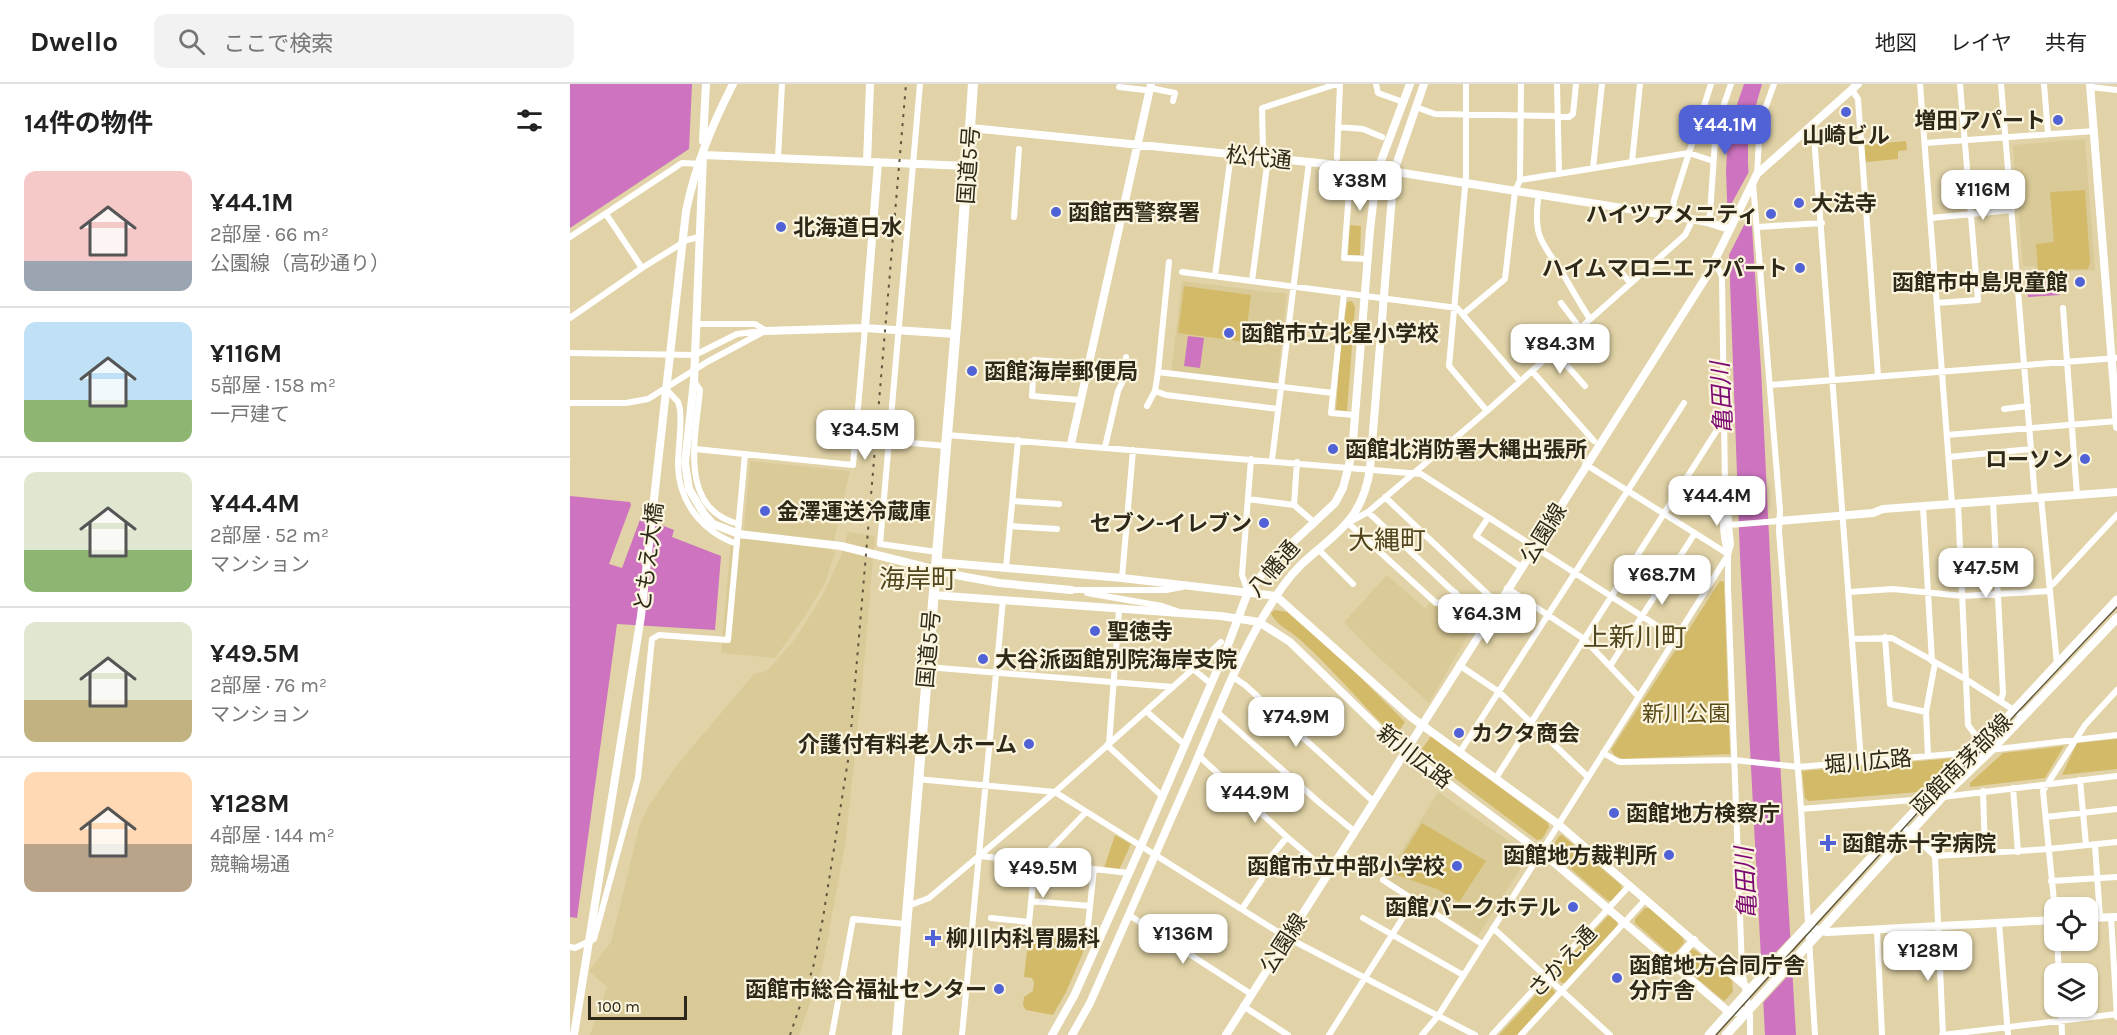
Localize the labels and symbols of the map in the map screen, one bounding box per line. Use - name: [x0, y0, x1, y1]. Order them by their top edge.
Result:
- pin: ¥44.1M: [1676, 105, 1774, 156]
- marker: 山崎ビル: [1839, 105, 1853, 119]
- place label: 増田アパート: [1914, 108, 2046, 134]
- marker: 増田アパート: [2051, 113, 2065, 127]
- place label: 山崎ビル: [1802, 123, 1890, 149]
- street label: 国道5号: [953, 125, 985, 205]
- street label: 松代通: [1225, 142, 1293, 174]
- pin: ¥38M: [1324, 161, 1396, 212]
- pin: ¥116M: [1941, 170, 2025, 221]
- place label: 大法寺: [1811, 191, 1877, 217]
- marker: 大法寺: [1792, 196, 1806, 210]
- place label: 函館西警察署: [1068, 200, 1200, 226]
- place label: ハイツアメニティ: [1586, 202, 1759, 228]
- marker: 函館西警察署: [1049, 205, 1063, 219]
- marker: ハイツアメニティ: [1764, 207, 1778, 221]
- place label: 北海道日水: [793, 215, 903, 241]
- marker: 北海道日水: [774, 220, 788, 234]
- place label: ハイムマロニエ アパート: [1542, 256, 1788, 282]
- marker: ハイムマロニエ アパート: [1793, 261, 1807, 275]
- place label: 函館市中島児童館: [1892, 270, 2068, 296]
- marker: 函館市中島児童館: [2073, 275, 2087, 289]
- place label: 函館市立北星小学校: [1241, 321, 1439, 347]
- pin: ¥84.3M: [1511, 324, 1609, 375]
- marker: 函館市立北星小学校: [1222, 326, 1236, 340]
- water label: 亀田川: [1706, 358, 1738, 435]
- place label: 函館海岸郵便局: [984, 359, 1138, 385]
- marker: 函館海岸郵便局: [965, 364, 979, 378]
- pin: ¥34.5M: [816, 410, 914, 461]
- place label: 函館北消防署大縄出張所: [1345, 437, 1587, 463]
- marker: 函館北消防署大縄出張所: [1326, 442, 1340, 456]
- place label: ローソン: [1985, 447, 2073, 473]
- marker: ローソン: [2078, 452, 2092, 466]
- pin: ¥44.4M: [1668, 476, 1766, 527]
- place label: 金澤運送冷蔵庫: [777, 499, 931, 525]
- street label: 公園線: [1515, 499, 1572, 568]
- street label: ともえ大橋: [629, 501, 669, 613]
- marker: 金澤運送冷蔵庫: [758, 504, 772, 518]
- place label: セブン-イレブン: [1090, 511, 1252, 537]
- marker: セブン-イレブン: [1257, 516, 1271, 530]
- district label: 大縄町: [1348, 525, 1426, 556]
- street label: 八幡通: [1242, 535, 1305, 602]
- pin: ¥47.5M: [1937, 548, 2035, 599]
- pin: ¥68.7M: [1613, 555, 1711, 606]
- district label: 海岸町: [879, 564, 957, 595]
- pin: ¥64.3M: [1438, 594, 1536, 645]
- street label: 国道5号: [913, 609, 945, 689]
- place label: 聖徳寺: [1107, 619, 1173, 645]
- district label: 上新川町: [1583, 622, 1687, 653]
- marker: 聖徳寺: [1088, 624, 1102, 638]
- place label: 大谷派函館別院海岸支院: [995, 647, 1237, 673]
- marker: 大谷派函館別院海岸支院: [976, 652, 990, 666]
- pin: ¥74.9M: [1247, 697, 1345, 748]
- park label: 新川公園: [1642, 701, 1730, 727]
- street label: 函館南茅部線: [1906, 709, 2018, 821]
- street label: 新川広路: [1372, 719, 1457, 794]
- place label: カクタ商会: [1471, 721, 1580, 747]
- marker: カクタ商会: [1452, 726, 1466, 740]
- place label: 介護付有料老人ホーム: [798, 732, 1017, 758]
- marker: 介護付有料老人ホーム: [1022, 737, 1036, 751]
- street label: 堀川広路: [1823, 745, 1913, 779]
- pin: ¥44.9M: [1206, 773, 1304, 824]
- place label: 函館地方検察庁: [1626, 801, 1780, 827]
- marker: 函館地方検察庁: [1607, 806, 1621, 820]
- place label: 函館赤十字病院: [1842, 831, 1996, 857]
- marker: 函館赤十字病院: [1819, 834, 1837, 852]
- place label: 函館地方裁判所: [1503, 843, 1657, 869]
- water label: 亀田川: [1730, 843, 1762, 920]
- pin: ¥49.5M: [994, 848, 1092, 899]
- marker: 函館地方裁判所: [1662, 848, 1676, 862]
- place label: 函館市立中部小学校: [1247, 854, 1445, 880]
- marker: 函館市立中部小学校: [1450, 859, 1464, 873]
- place label: 函館パークホテル: [1385, 895, 1561, 921]
- marker: 函館パークホテル: [1566, 900, 1580, 914]
- street label: 公園線: [1255, 909, 1313, 978]
- pin: ¥136M: [1141, 914, 1225, 965]
- street label: さかえ通: [1523, 921, 1602, 1003]
- place label: 柳川内科胃腸科: [946, 926, 1100, 952]
- marker: 柳川内科胃腸科: [924, 929, 942, 947]
- pin: ¥128M: [1886, 931, 1970, 982]
- place label: 函館地方合同庁舎 分庁舎: [1629, 953, 1805, 1004]
- marker: 函館地方合同庁舎 分庁舎: [1610, 971, 1624, 985]
- place label: 函館市総合福祉センター: [745, 977, 987, 1003]
- marker: 函館市総合福祉センター: [992, 982, 1006, 996]
- scale bar: [588, 993, 687, 1020]

